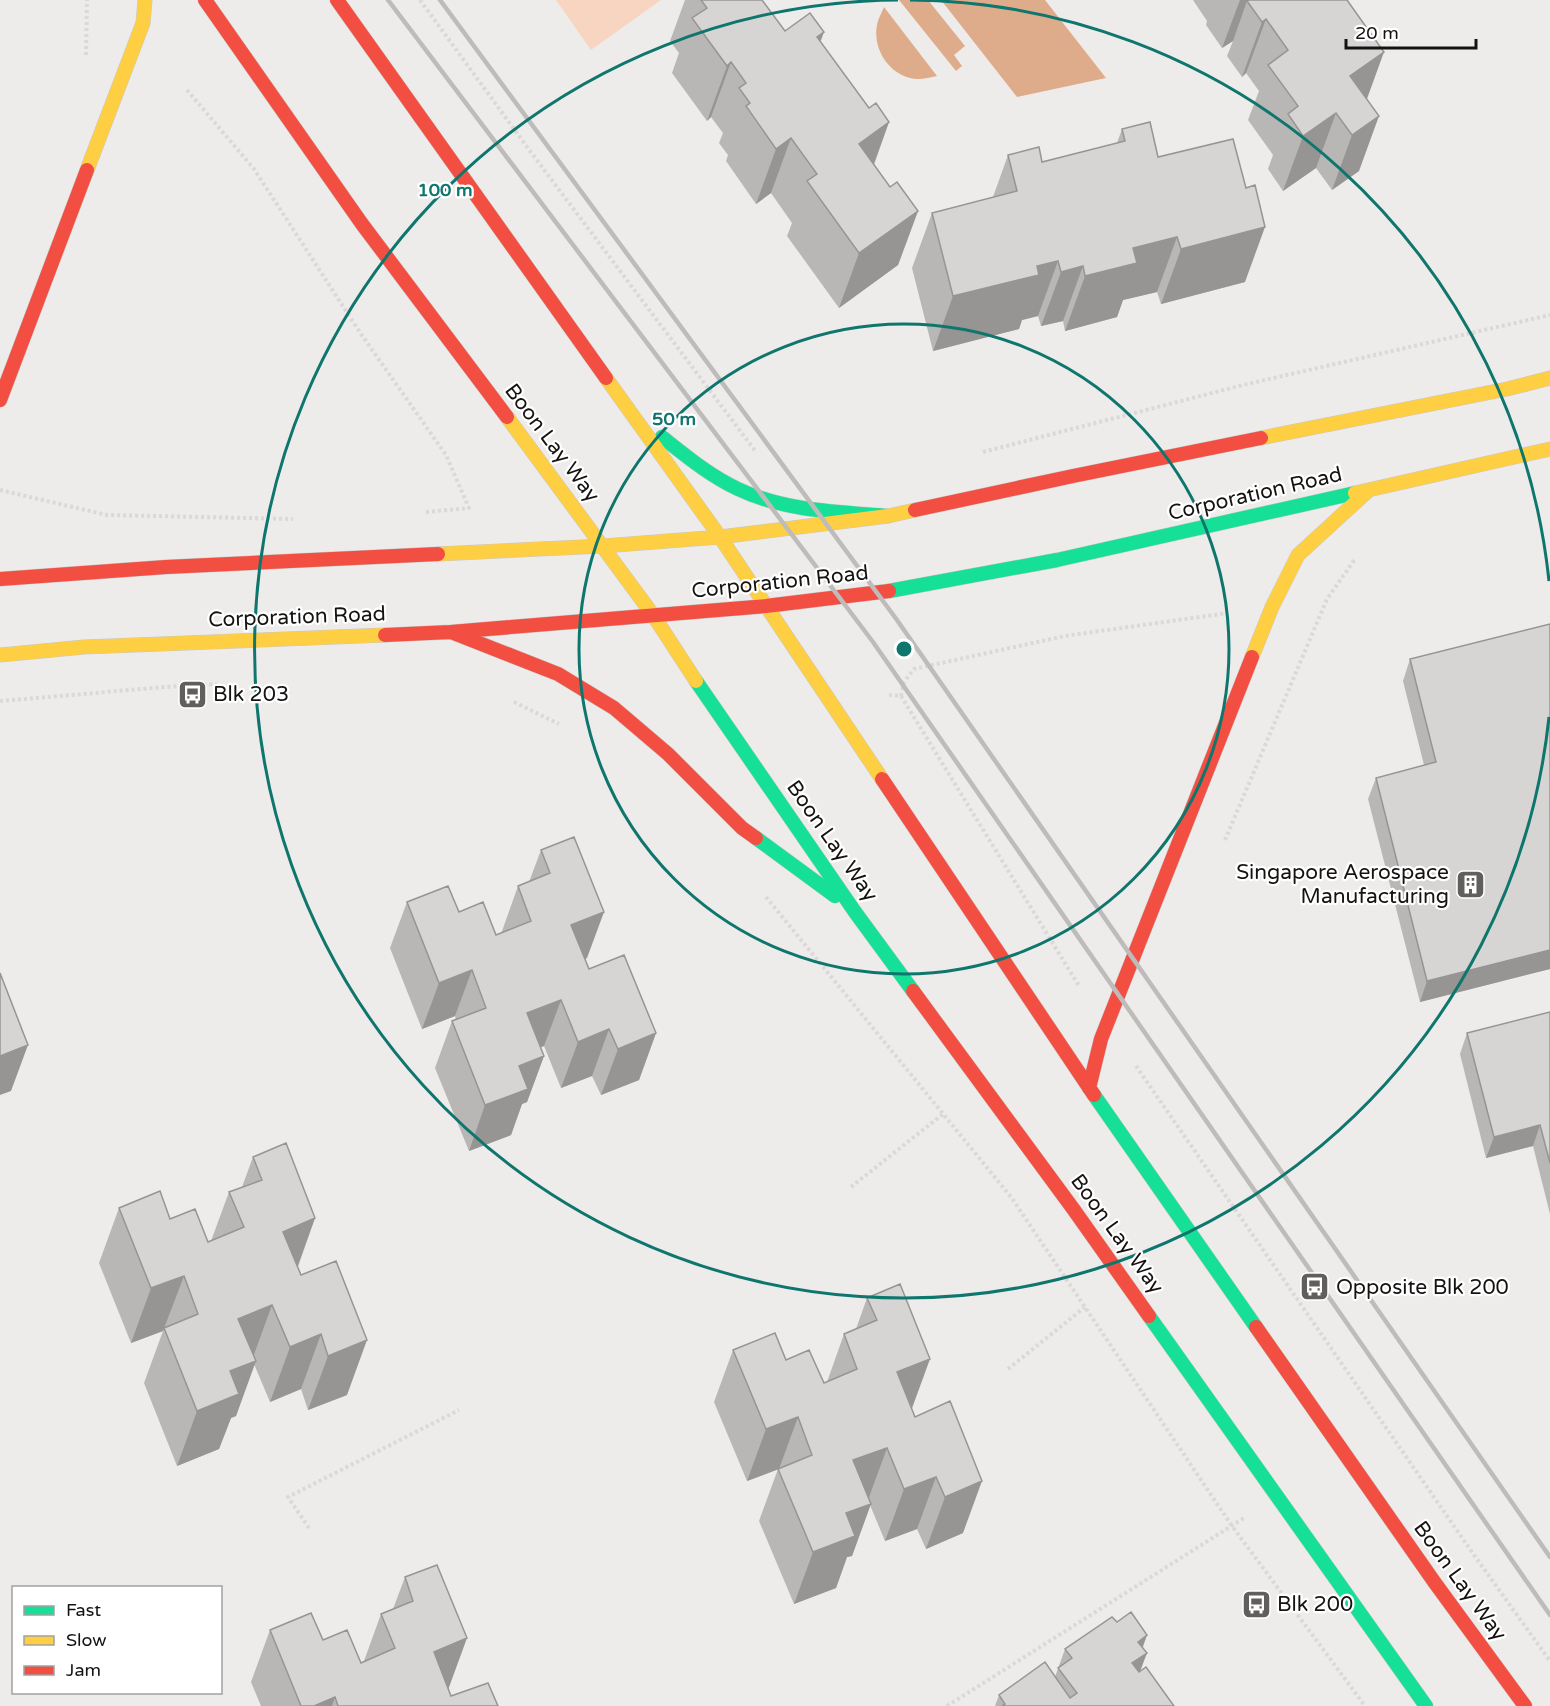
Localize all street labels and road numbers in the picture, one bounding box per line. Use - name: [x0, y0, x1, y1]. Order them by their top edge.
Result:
- street label: Boon Lay Way: [499, 379, 605, 507]
- street label: Corporation Road: [1166, 462, 1344, 526]
- street label: Corporation Road: [690, 560, 870, 604]
- street label: Corporation Road: [208, 601, 386, 633]
- street label: Boon Lay Way: [781, 776, 883, 906]
- street label: Boon Lay Way: [1065, 1169, 1169, 1299]
- street label: Boon Lay Way: [1408, 1516, 1512, 1646]

